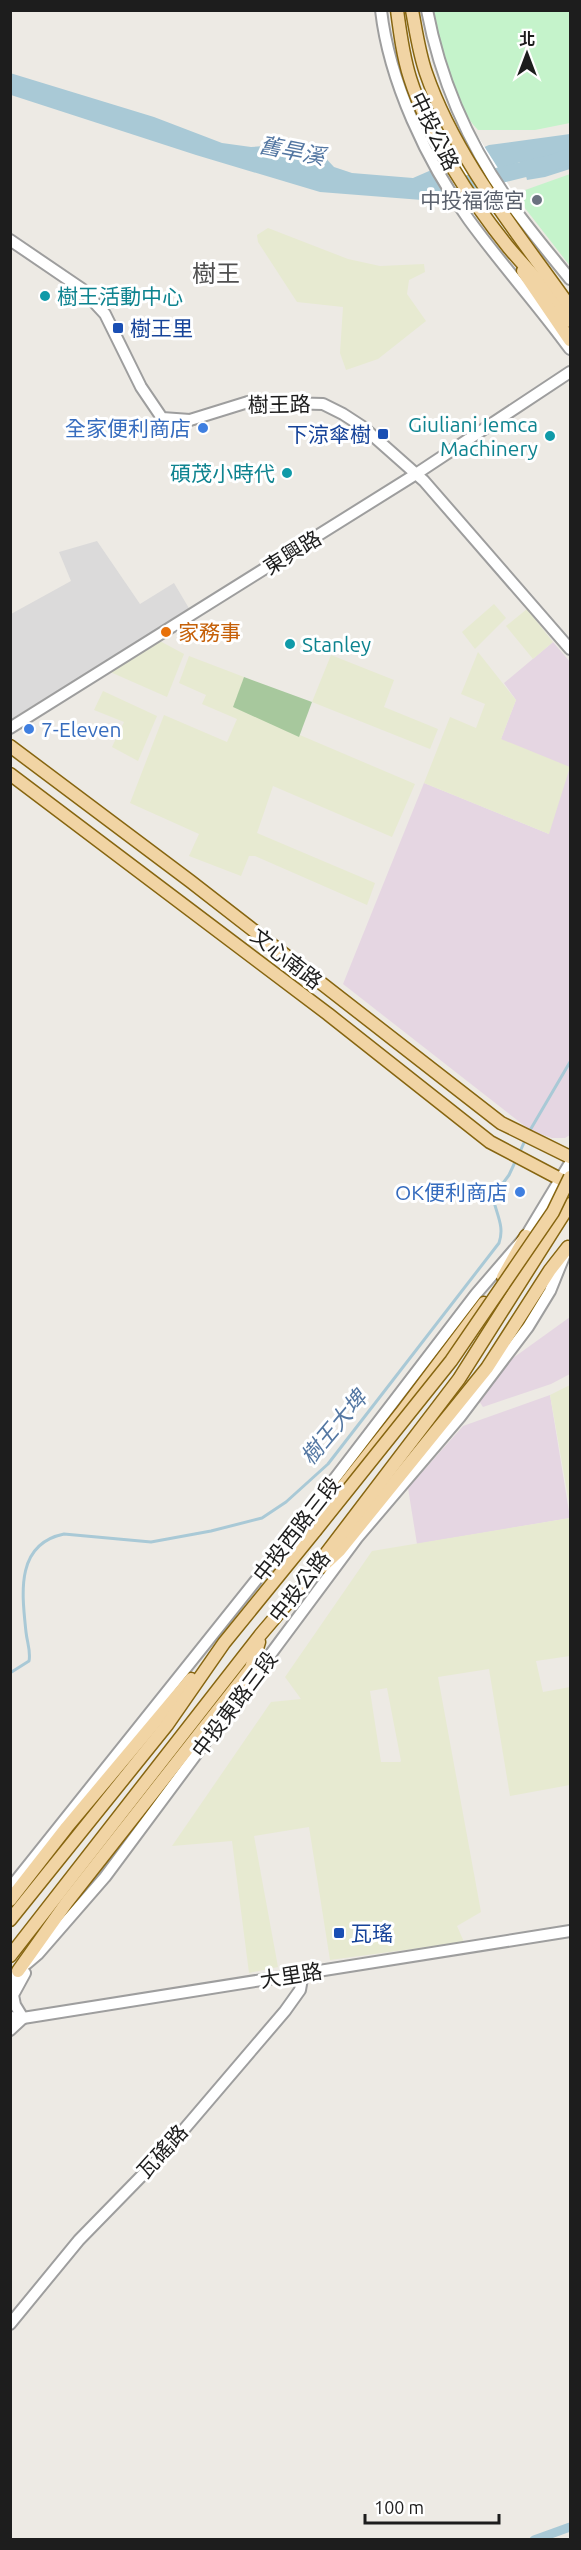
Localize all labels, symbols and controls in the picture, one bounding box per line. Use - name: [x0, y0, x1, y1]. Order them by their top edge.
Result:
- north arrow: [497, 24, 557, 84]
- text: 北: [519, 30, 535, 48]
- street label: 中投公路: [406, 88, 464, 174]
- water label: 舊旱溪: [257, 131, 330, 169]
- place label: 中投福德宮: [420, 188, 525, 212]
- marker: 中投福德宮: [530, 193, 544, 207]
- district label: 樹王: [192, 260, 240, 287]
- place label: 樹王活動中心: [57, 284, 183, 308]
- marker: 樹王活動中心: [38, 289, 52, 303]
- place label: 樹王里: [130, 316, 193, 340]
- marker: 樹王里: [111, 321, 125, 335]
- street label: 樹王路: [247, 391, 311, 417]
- place label: Giuliani Iemca Machinery: [408, 412, 538, 460]
- place label: 全家便利商店: [65, 416, 191, 440]
- marker: 全家便利商店: [196, 421, 210, 435]
- place label: 下涼傘樹: [287, 422, 371, 446]
- marker: 下涼傘樹: [376, 427, 390, 441]
- marker: Giuliani Iemca Machinery: [543, 429, 557, 443]
- place label: 碩茂小時代: [170, 461, 275, 485]
- marker: 碩茂小時代: [280, 466, 294, 480]
- street label: 東興路: [259, 525, 325, 579]
- place label: 家務事: [178, 620, 241, 644]
- marker: 家務事: [159, 625, 173, 639]
- place label: Stanley: [302, 632, 371, 656]
- marker: Stanley: [283, 637, 297, 651]
- place label: 7-Eleven: [41, 717, 122, 741]
- marker: 7-Eleven: [22, 722, 36, 736]
- street label: 文心南路: [247, 923, 327, 993]
- place label: OK便利商店: [395, 1180, 508, 1204]
- marker: OK便利商店: [513, 1185, 527, 1199]
- water label: 樹王大埤: [295, 1383, 373, 1469]
- street label: 中投西路三段: [248, 1472, 344, 1586]
- street label: 中投公路: [264, 1546, 334, 1626]
- street label: 中投東路三段: [187, 1646, 281, 1762]
- place label: 瓦瑤: [351, 1921, 393, 1945]
- marker: 瓦瑤: [332, 1926, 346, 1940]
- street label: 大里路: [258, 1958, 324, 1992]
- street label: 瓦磘路: [132, 2120, 192, 2182]
- scale bar: [365, 2487, 498, 2525]
- text: 100 m: [374, 2497, 424, 2517]

